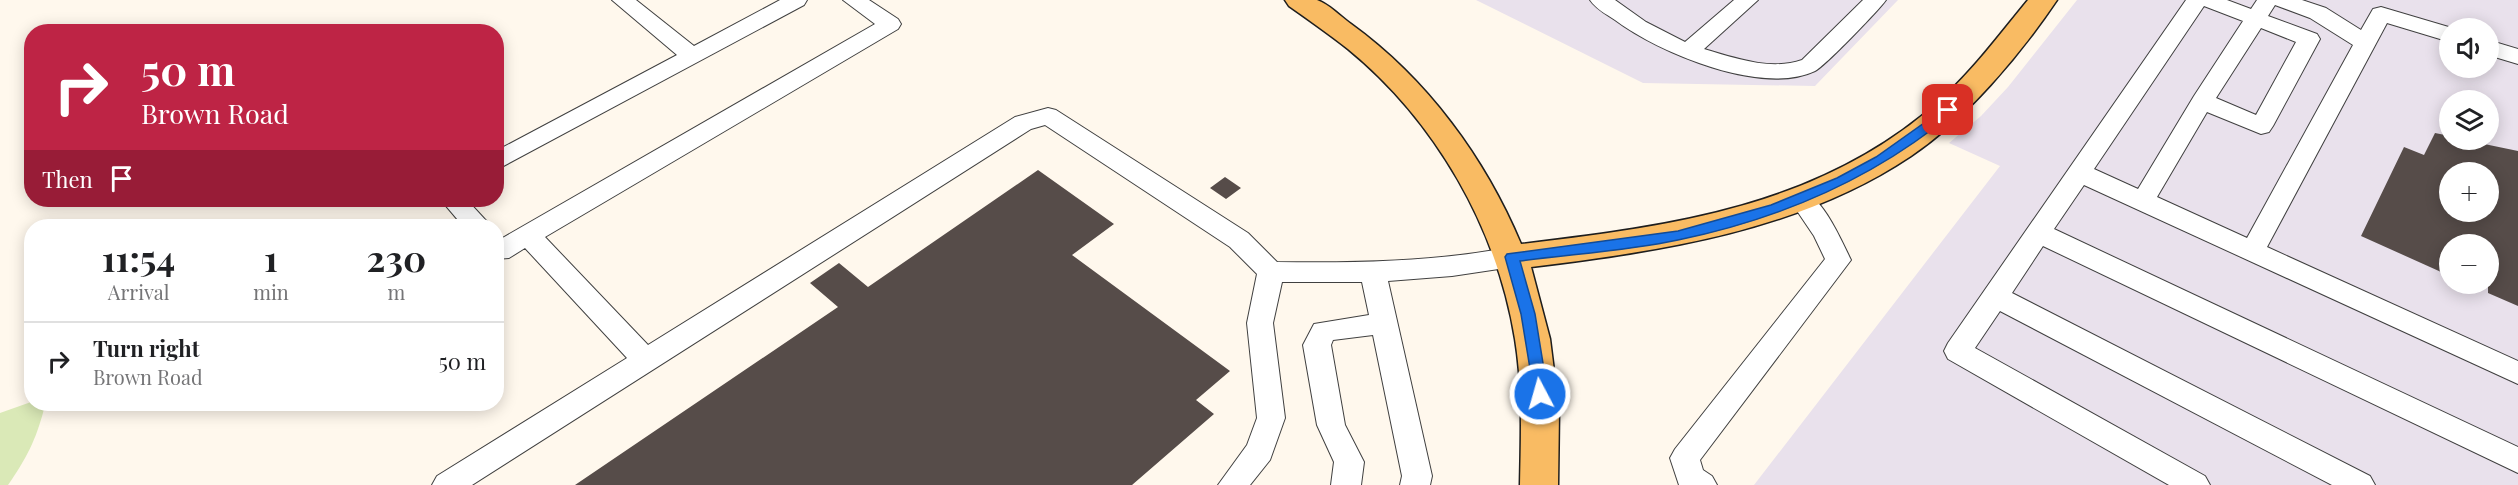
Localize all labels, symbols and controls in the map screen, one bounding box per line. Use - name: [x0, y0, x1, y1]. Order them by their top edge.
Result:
- map controls: [2439, 18, 2499, 294]
- button: sound: [2439, 18, 2499, 78]
- text: 50 m: [141, 41, 235, 97]
- icon: right: [42, 48, 120, 126]
- pin: [1922, 84, 1973, 135]
- button: layers: [2439, 90, 2499, 150]
- icon: arrive: [1931, 93, 1964, 126]
- text: Brown Road: [141, 95, 289, 131]
- icon: arrive: [105, 162, 138, 195]
- button: +: [2439, 162, 2499, 222]
- text: Then: [42, 164, 93, 194]
- text: 11:54: [102, 233, 175, 281]
- text: 1: [264, 233, 278, 281]
- text: 230: [367, 233, 426, 281]
- button: −: [2439, 234, 2499, 294]
- text: Arrival: [108, 278, 169, 305]
- text: min: [253, 278, 289, 305]
- text: m: [387, 278, 405, 305]
- text: Turn right: [93, 333, 199, 363]
- icon: right: [42, 345, 75, 378]
- text: 50 m: [439, 346, 486, 376]
- position arrow: [1508, 362, 1572, 426]
- text: Brown Road: [93, 363, 203, 390]

